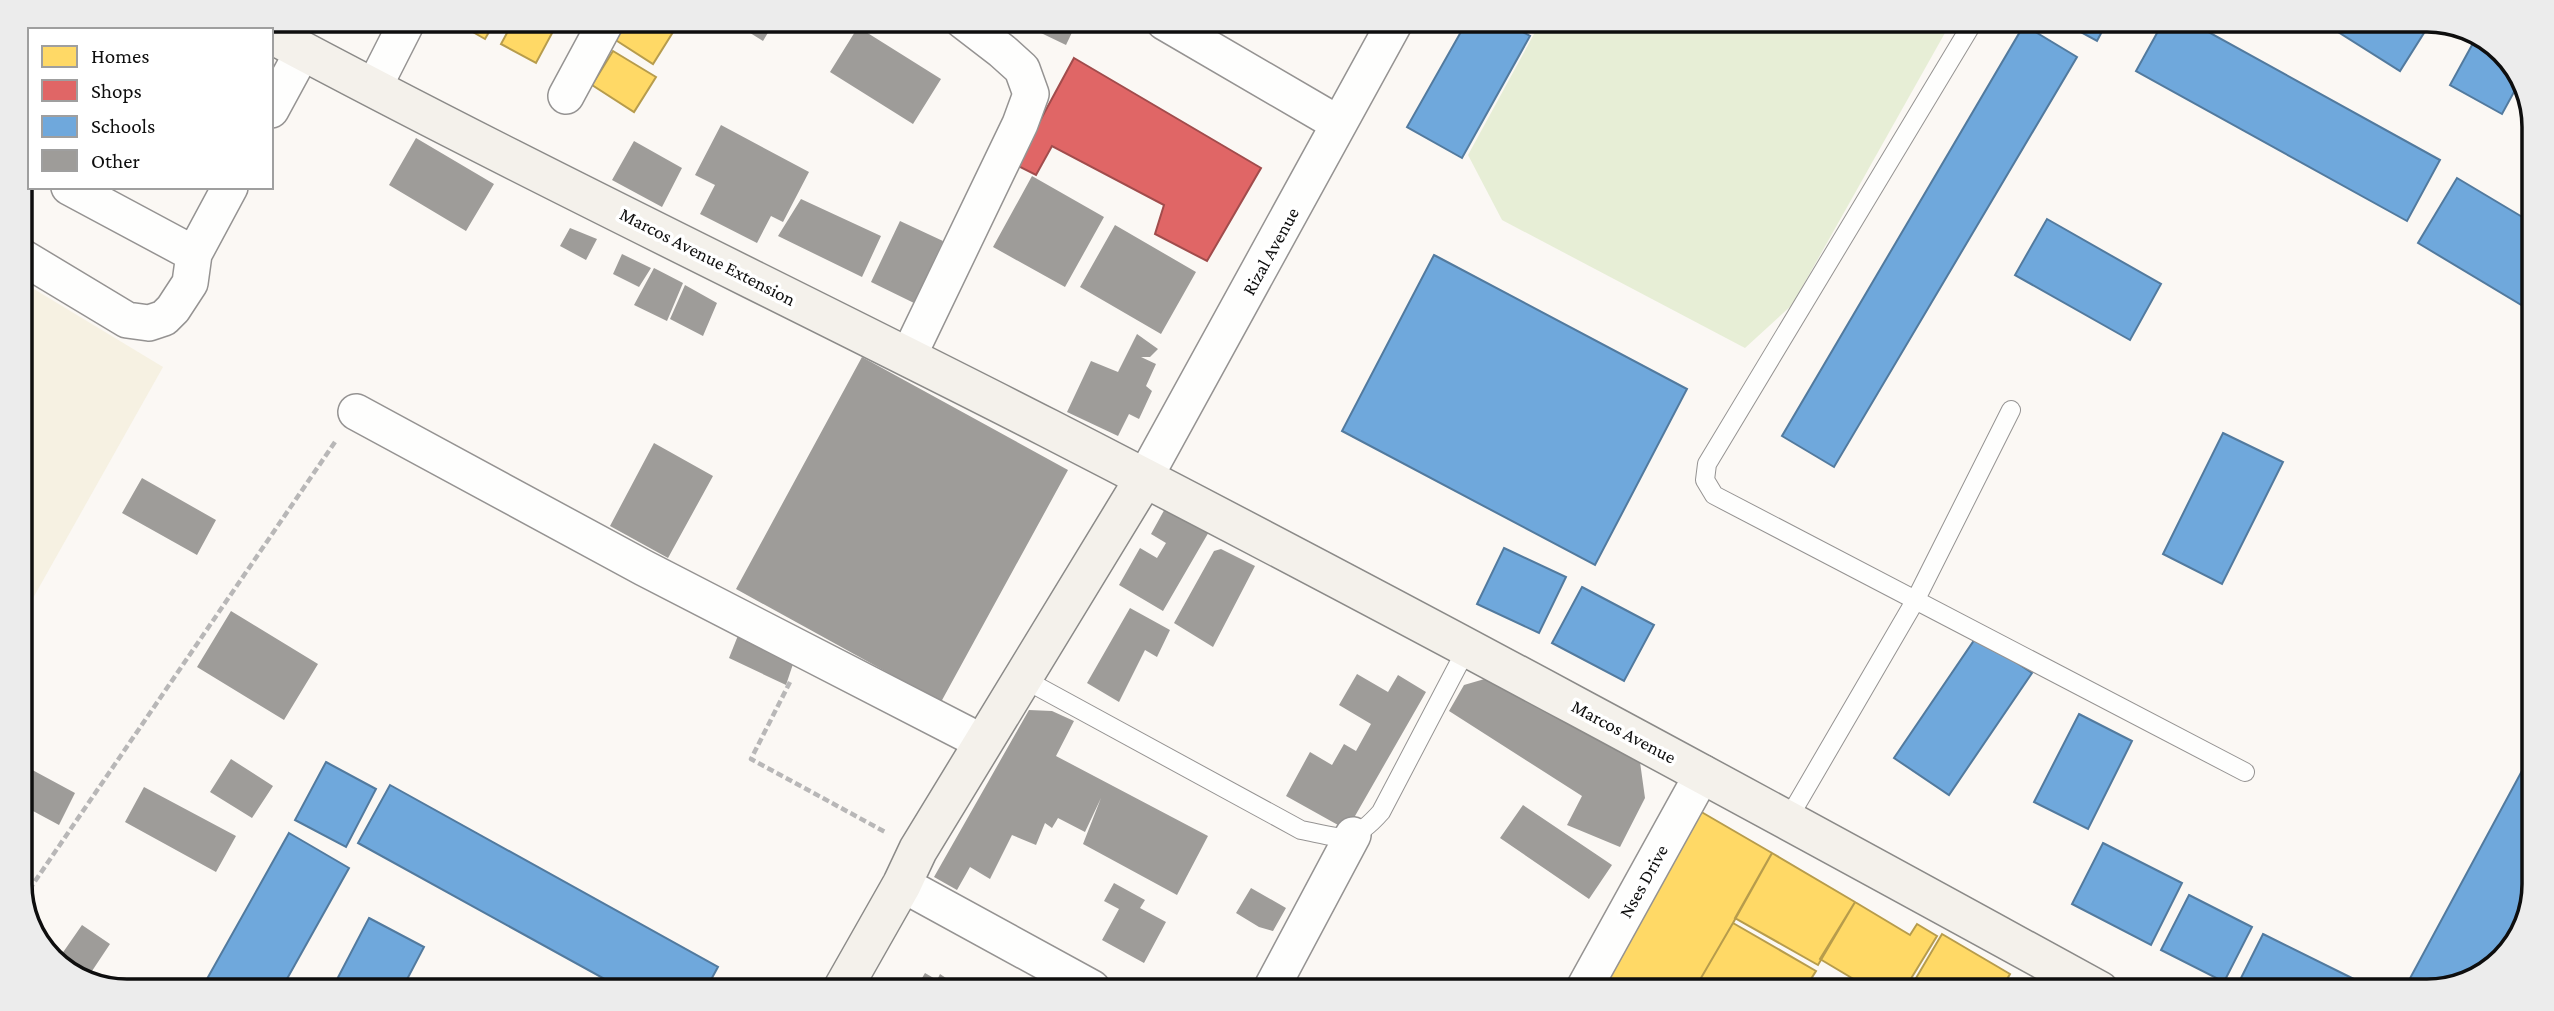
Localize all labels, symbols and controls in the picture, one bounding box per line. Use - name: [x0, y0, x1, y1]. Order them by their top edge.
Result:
- legend: [28, 28, 273, 189]
- text: Homes: [91, 44, 150, 68]
- text: Shops: [91, 79, 142, 103]
- text: Schools: [91, 114, 155, 138]
- text: Other: [91, 149, 141, 173]
- street label: Marcos Avenue Extension: [616, 203, 799, 310]
- street label: Rizal Avenue: [1238, 204, 1303, 299]
- street label: Marcos Avenue: [1568, 695, 1680, 768]
- street label: Nses Drive: [1615, 841, 1672, 922]

